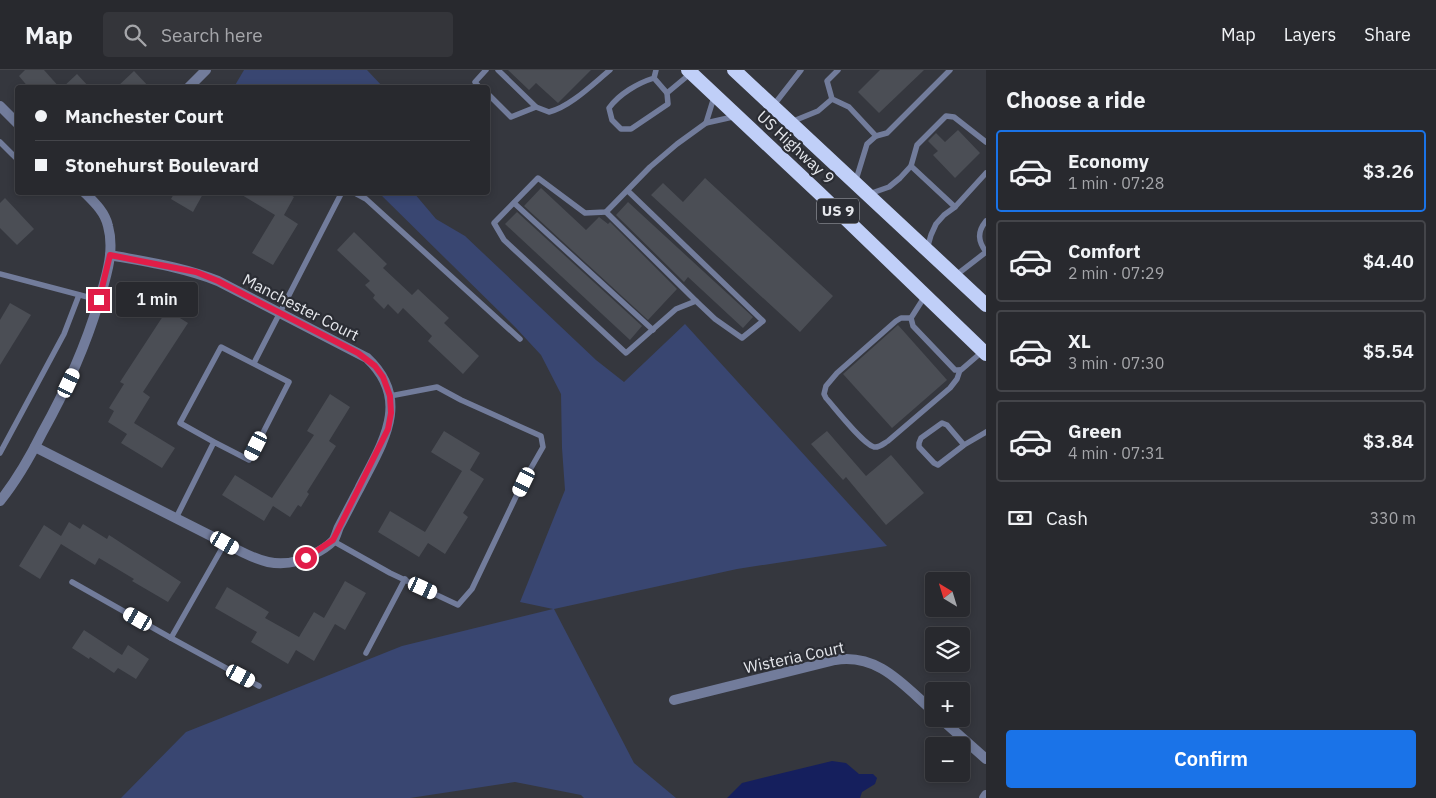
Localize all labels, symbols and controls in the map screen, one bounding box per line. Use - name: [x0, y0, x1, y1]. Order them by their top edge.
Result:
- search box: [103, 12, 453, 57]
- text: Map: [25, 19, 73, 51]
- icon: search: [121, 21, 149, 49]
- text: Search here: [161, 23, 263, 47]
- text: Map: [1221, 23, 1256, 46]
- text: Layers: [1284, 23, 1336, 46]
- text: Share: [1364, 23, 1411, 46]
- text: Choose a ride: [1006, 85, 1146, 114]
- text: Manchester Court: [65, 104, 223, 128]
- street label: US Highway 9: [753, 106, 839, 188]
- icon: car: [1008, 149, 1053, 194]
- text: Economy: [1068, 149, 1149, 173]
- text: Stonehurst Boulevard: [65, 153, 259, 177]
- text: $3.26: [1363, 159, 1414, 183]
- text: 1 min · 07:28: [1068, 173, 1164, 193]
- road number: US 9: [817, 198, 859, 224]
- icon: car: [1008, 239, 1053, 284]
- text: Comfort: [1068, 239, 1141, 263]
- text: $4.40: [1363, 249, 1414, 273]
- text: 2 min · 07:29: [1068, 263, 1164, 283]
- street label: Manchester Court: [240, 269, 362, 345]
- callout: 1 min: [116, 282, 199, 318]
- route end: [88, 289, 110, 311]
- text: 1 min: [136, 289, 178, 309]
- icon: car: [1008, 329, 1053, 374]
- text: XL: [1068, 329, 1091, 353]
- text: $5.54: [1363, 339, 1414, 363]
- text: 3 min · 07:30: [1068, 353, 1164, 373]
- car: [55, 366, 82, 400]
- icon: car: [1008, 419, 1053, 464]
- text: Green: [1068, 419, 1122, 443]
- car: [242, 429, 269, 463]
- text: $3.84: [1363, 429, 1414, 453]
- text: 4 min · 07:31: [1068, 443, 1164, 463]
- car: [510, 465, 537, 499]
- icon: cash: [1006, 504, 1034, 532]
- text: Cash: [1046, 506, 1088, 530]
- text: 330 m: [1369, 508, 1416, 528]
- car: [208, 529, 241, 557]
- route start: [295, 547, 317, 569]
- north arrow: [925, 572, 970, 618]
- map controls: [925, 572, 970, 782]
- car: [406, 575, 439, 601]
- car: [121, 605, 154, 633]
- button: layers: [925, 627, 970, 672]
- street label: Wisteria Court: [742, 637, 846, 677]
- car: [224, 662, 257, 690]
- button: +: [925, 682, 970, 727]
- button: Confirm: [1006, 730, 1416, 788]
- button: −: [925, 737, 970, 782]

